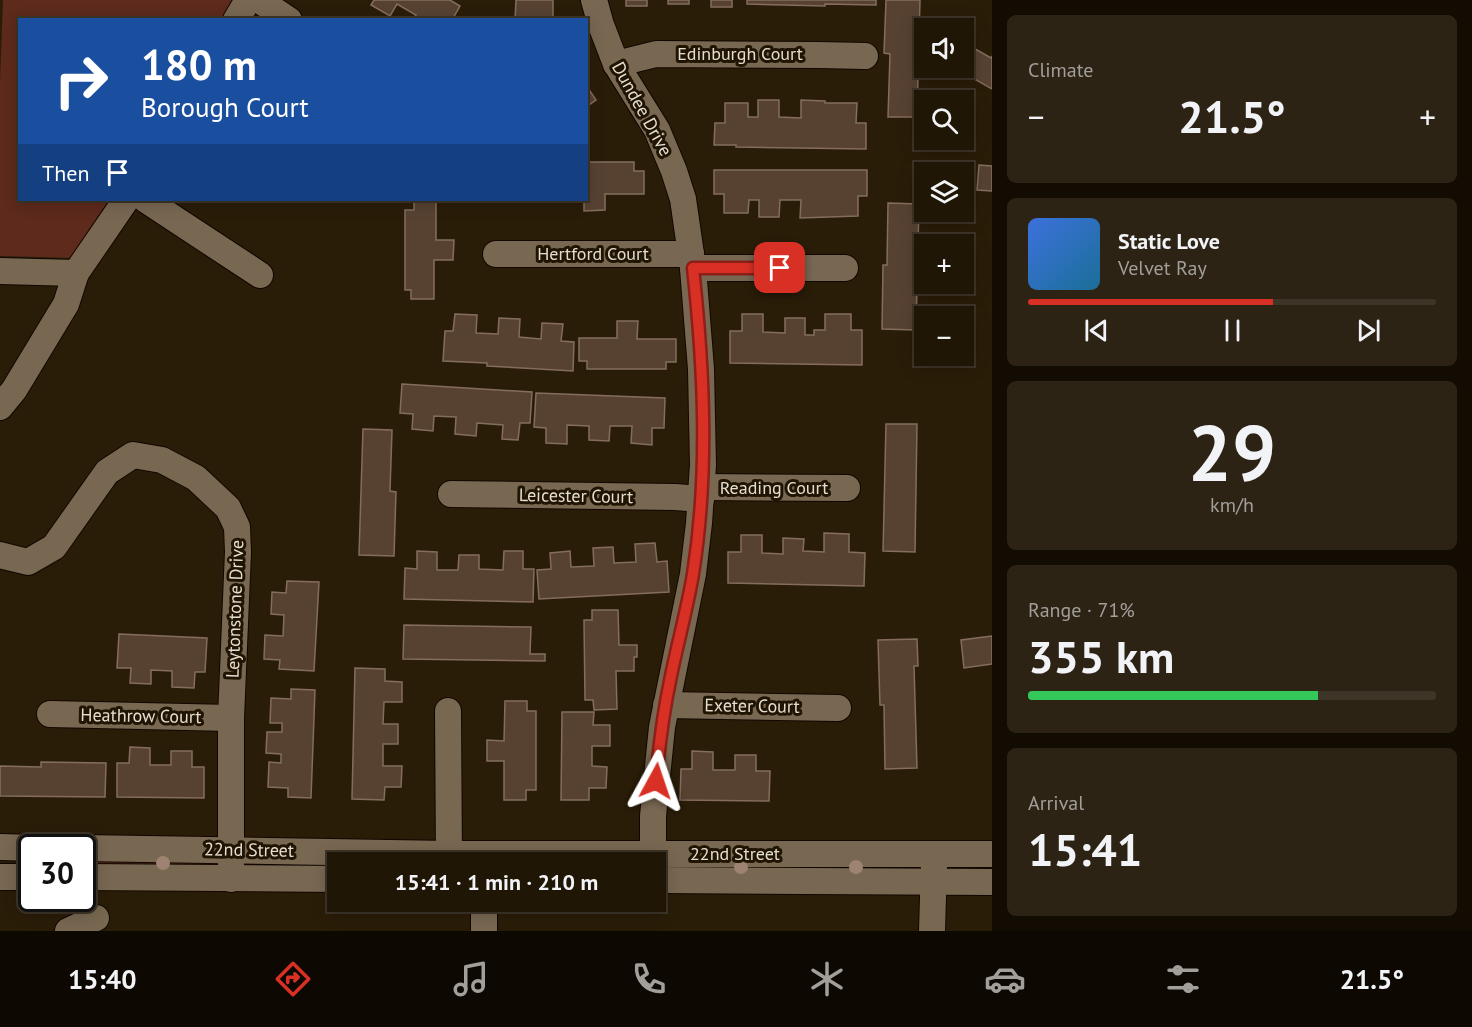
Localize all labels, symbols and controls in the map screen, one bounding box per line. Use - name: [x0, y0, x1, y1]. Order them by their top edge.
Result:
- map controls: [914, 18, 974, 366]
- button: sound: [914, 18, 974, 78]
- text: 180 m: [141, 37, 257, 92]
- icon: right: [42, 42, 120, 120]
- street label: Edinburgh Court: [677, 42, 803, 65]
- text: Climate: [1028, 57, 1094, 83]
- street label: Dundee Drive: [607, 58, 678, 160]
- text: 21.5°: [1178, 87, 1286, 145]
- text: Borough Court: [141, 90, 309, 124]
- button: search: [914, 90, 974, 150]
- text: −: [1028, 95, 1045, 138]
- text: +: [1419, 95, 1436, 138]
- icon: arrive: [101, 156, 134, 189]
- text: Then: [42, 159, 89, 187]
- button: layers: [914, 162, 974, 222]
- text: Static Love: [1118, 227, 1220, 255]
- button: +: [914, 234, 974, 294]
- street label: Hertford Court: [537, 242, 649, 265]
- pin: [754, 242, 805, 293]
- icon: arrive: [763, 251, 796, 284]
- text: Velvet Ray: [1118, 255, 1207, 281]
- button: −: [914, 306, 974, 366]
- icon: previous: [1080, 314, 1113, 347]
- icon: pause: [1216, 314, 1249, 347]
- icon: next: [1352, 314, 1385, 347]
- text: 29: [1188, 402, 1276, 503]
- street label: Reading Court: [720, 476, 828, 499]
- street label: Leicester Court: [519, 483, 633, 508]
- text: km/h: [1210, 492, 1254, 518]
- street label: Leytonstone Drive: [221, 540, 248, 678]
- text: Range · 71%: [1028, 597, 1135, 623]
- text: 355 km: [1028, 627, 1174, 685]
- street label: Exeter Court: [704, 693, 800, 718]
- street label: Heathrow Court: [80, 703, 202, 728]
- position arrow: [624, 749, 688, 813]
- text: Arrival: [1028, 790, 1084, 816]
- text: 15:41: [1028, 820, 1142, 878]
- speed limit sign: 30: [18, 834, 96, 912]
- street label: 22nd Street: [204, 837, 294, 862]
- street label: 22nd Street: [690, 842, 780, 865]
- text: 15:41 · 1 min · 210 m: [395, 868, 598, 896]
- icon: directions: [272, 958, 314, 1000]
- icon: music: [450, 958, 492, 1000]
- icon: phone: [628, 958, 670, 1000]
- icon: climate: [806, 958, 848, 1000]
- icon: car: [984, 958, 1026, 1000]
- icon: filters: [1162, 958, 1204, 1000]
- text: 15:40: [68, 962, 136, 996]
- text: 21.5°: [1340, 962, 1404, 996]

